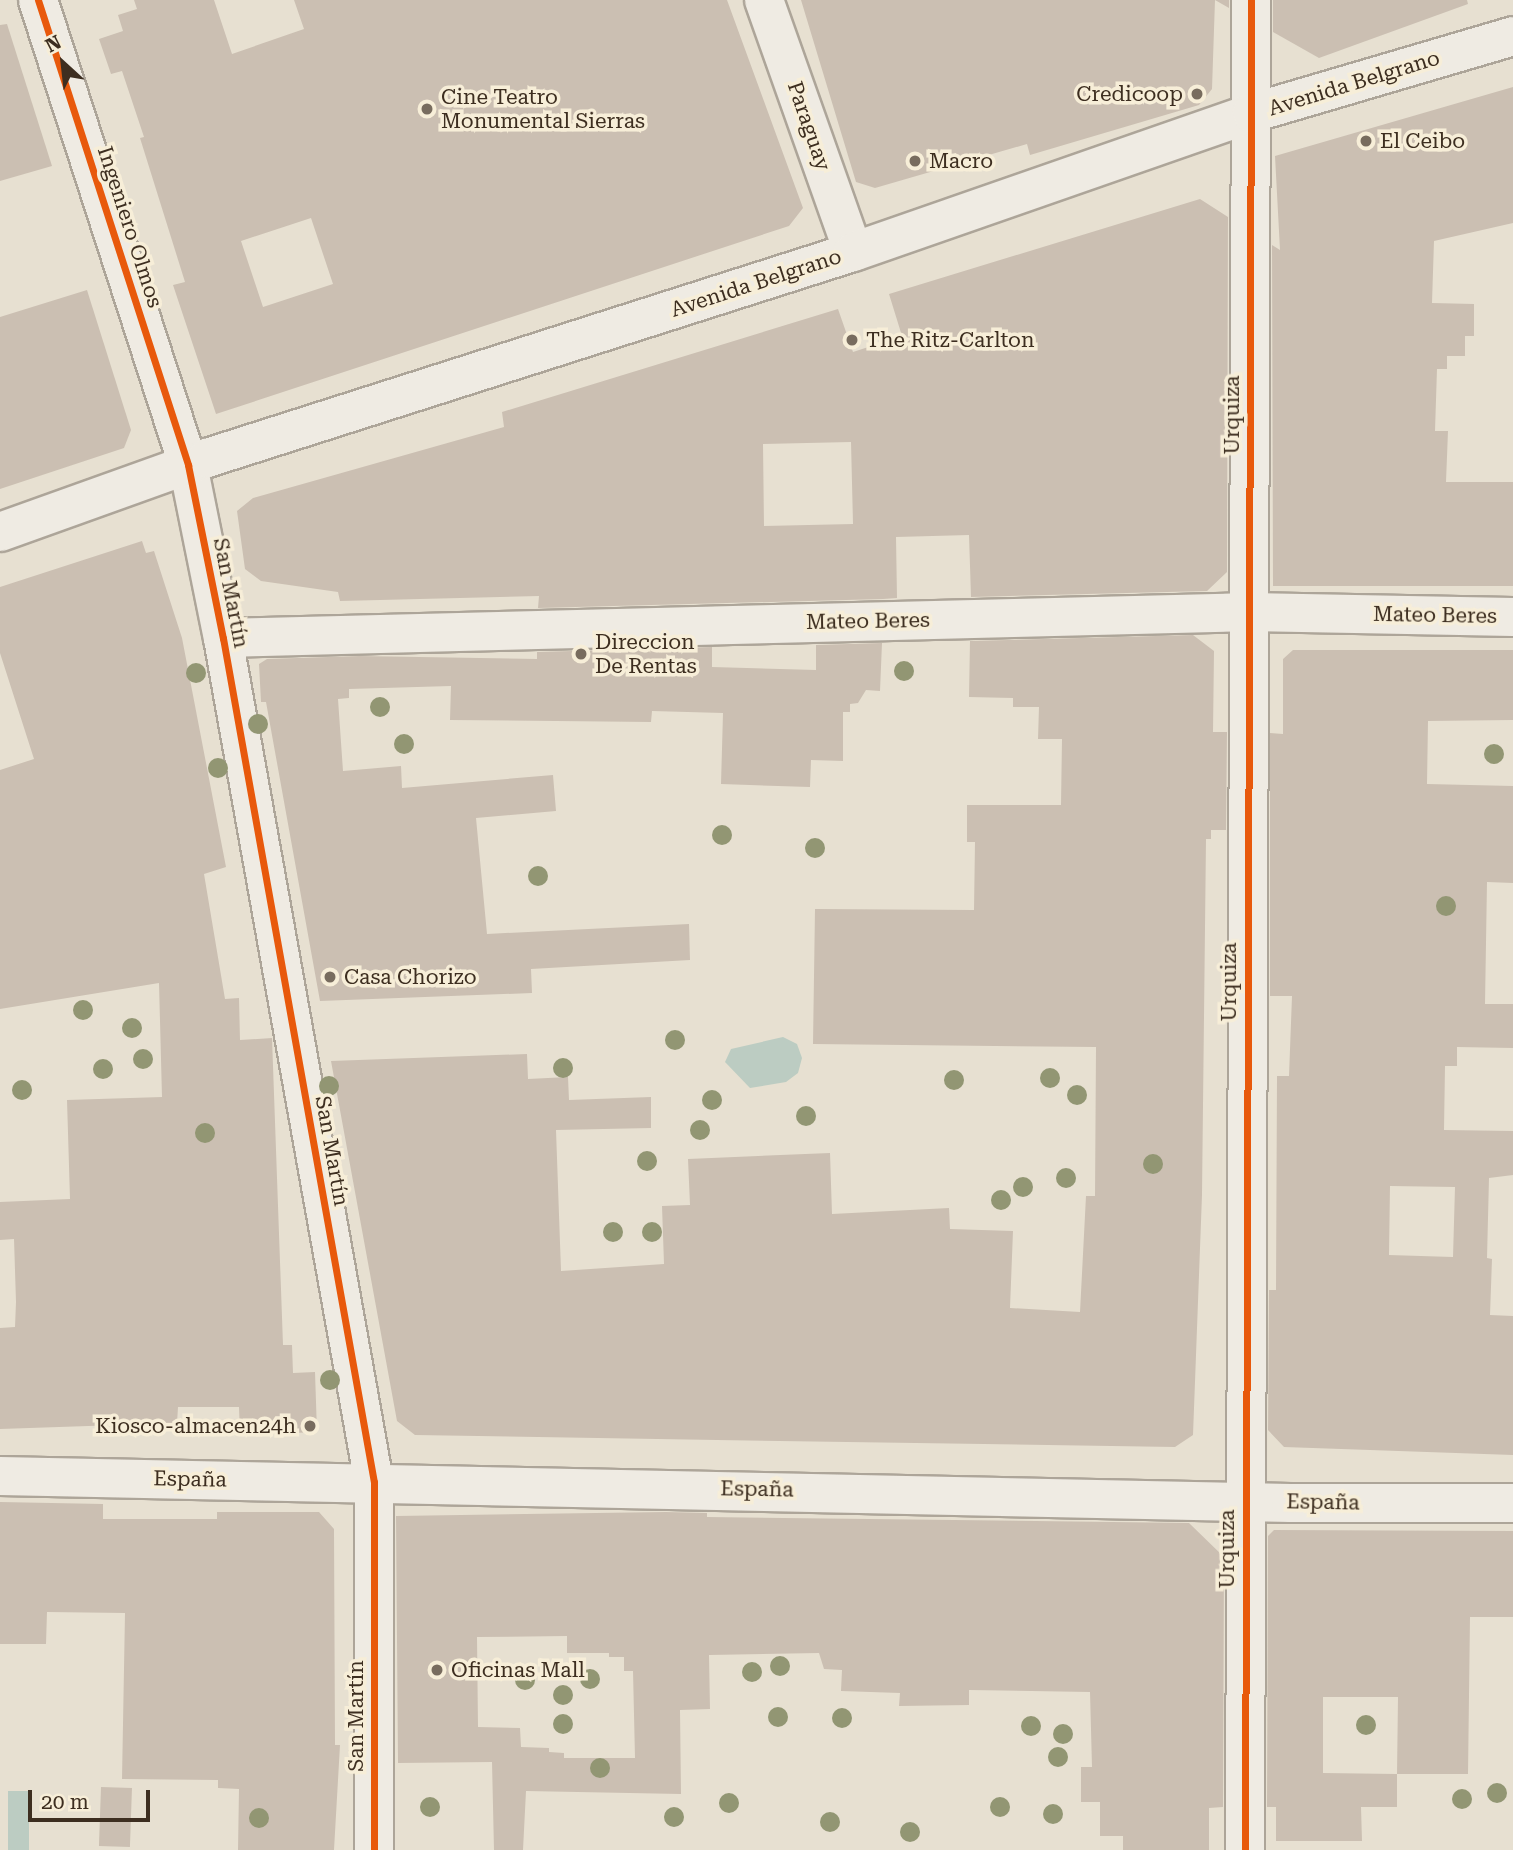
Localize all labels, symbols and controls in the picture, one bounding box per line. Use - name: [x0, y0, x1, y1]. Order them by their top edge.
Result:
- north arrow: [28, 28, 98, 98]
- text: N: [41, 30, 65, 57]
- street label: Avenida Belgrano: [1265, 45, 1443, 121]
- street label: Paraguay: [782, 78, 836, 174]
- place label: Credicoop: [1076, 81, 1183, 107]
- place label: Cine Teatro Monumental Sierras: [441, 84, 645, 134]
- marker: Credicoop: [1189, 86, 1205, 102]
- marker: Cine Teatro Monumental Sierras: [419, 101, 435, 117]
- place label: El Ceibo: [1380, 128, 1465, 154]
- marker: El Ceibo: [1358, 133, 1374, 149]
- street label: Ingeniero Olmos: [92, 143, 168, 311]
- place label: Macro: [929, 148, 993, 174]
- marker: Macro: [907, 153, 923, 169]
- street label: Avenida Belgrano: [668, 244, 844, 322]
- place label: The Ritz-Carlton: [866, 327, 1035, 353]
- marker: The Ritz-Carlton: [844, 332, 860, 348]
- street label: Urquiza: [1219, 375, 1245, 455]
- street label: San Martín: [208, 536, 254, 650]
- street label: Mateo Beres: [1373, 601, 1497, 629]
- street label: Mateo Beres: [806, 607, 930, 635]
- place label: Direccion De Rentas: [595, 629, 697, 679]
- marker: Direccion De Rentas: [573, 646, 589, 662]
- street label: Urquiza: [1216, 942, 1242, 1022]
- place label: Casa Chorizo: [344, 964, 477, 990]
- marker: Casa Chorizo: [322, 969, 338, 985]
- street label: San Martín: [310, 1094, 354, 1208]
- place label: Kiosco-almacen24h: [95, 1413, 296, 1439]
- marker: Kiosco-almacen24h: [302, 1418, 318, 1434]
- street label: España: [153, 1466, 227, 1492]
- street label: España: [720, 1476, 794, 1502]
- street label: España: [1286, 1489, 1360, 1515]
- street label: Urquiza: [1214, 1509, 1240, 1589]
- place label: Oficinas Mall: [451, 1657, 585, 1683]
- street label: San Martín: [343, 1660, 369, 1772]
- marker: Oficinas Mall: [429, 1662, 445, 1678]
- scale bar: [32, 1776, 154, 1820]
- text: 20 m: [41, 1790, 89, 1814]

